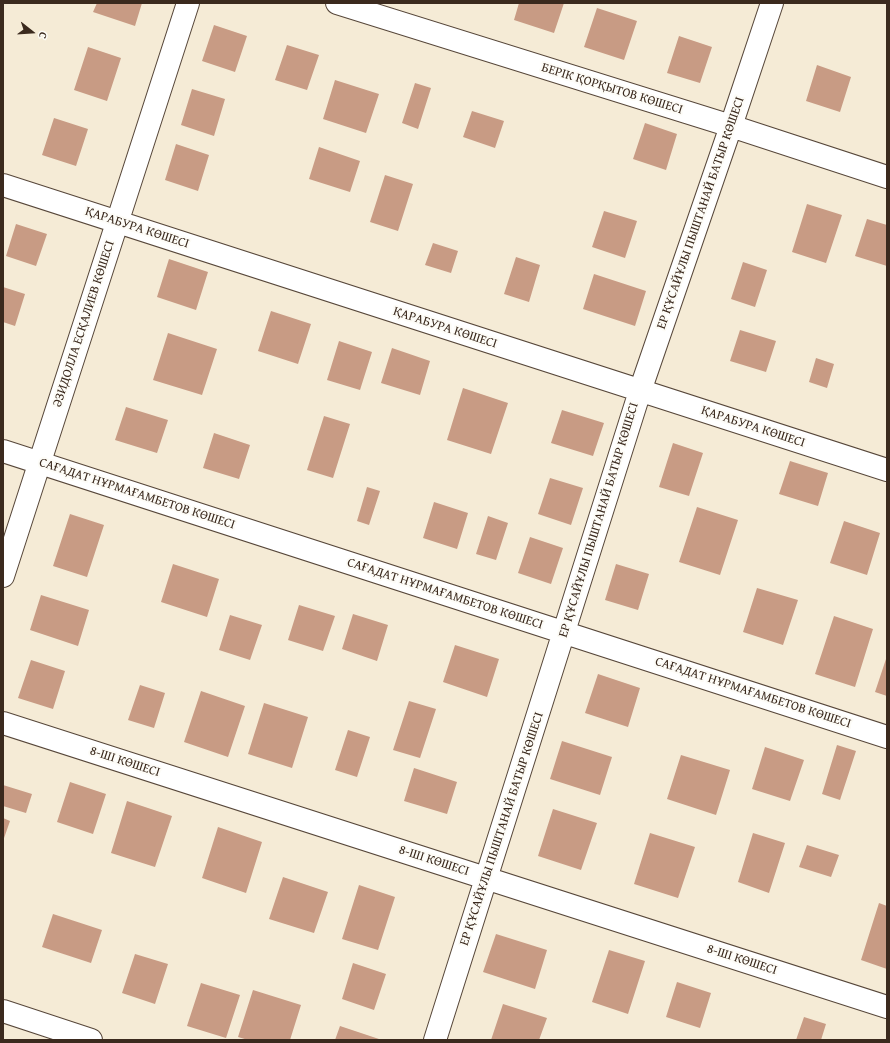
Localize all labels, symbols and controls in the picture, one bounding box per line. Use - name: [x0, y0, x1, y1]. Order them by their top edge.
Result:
- north arrow: [12, 12, 52, 52]
- text: С: [35, 30, 52, 41]
- street label: БЕРІК ҚОРҚЫТОВ КӨШЕСІ: [539, 60, 685, 118]
- street label: ЕР ҚҰСАЙҰЛЫ ПЫШТАНАЙ БАТЫР КӨШЕСІ: [654, 95, 748, 331]
- street label: ҚАРАБУРА КӨШЕСІ: [83, 204, 191, 252]
- street label: ӘЗИДОЛЛА ЕСҚАЛИЕВ КӨШЕСІ: [50, 239, 118, 409]
- street label: ҚАРАБУРА КӨШЕСІ: [391, 304, 499, 352]
- street label: ЕР ҚҰСАЙҰЛЫ ПЫШТАНАЙ БАТЫР КӨШЕСІ: [556, 401, 642, 639]
- street label: ҚАРАБУРА КӨШЕСІ: [699, 403, 807, 451]
- street label: САҒАДАТ НҰРМАҒАМБЕТОВ КӨШЕСІ: [37, 455, 237, 533]
- street label: САҒАДАТ НҰРМАҒАМБЕТОВ КӨШЕСІ: [345, 555, 545, 633]
- street label: САҒАДАТ НҰРМАҒАМБЕТОВ КӨШЕСІ: [653, 654, 853, 732]
- street label: ЕР ҚҰСАЙҰЛЫ ПЫШТАНАЙ БАТЫР КӨШЕСІ: [457, 710, 547, 948]
- street label: 8-ШI КӨШЕСI: [88, 743, 162, 781]
- street label: 8-ШI КӨШЕСI: [397, 842, 471, 880]
- street label: 8-ШI КӨШЕСI: [705, 941, 779, 979]

